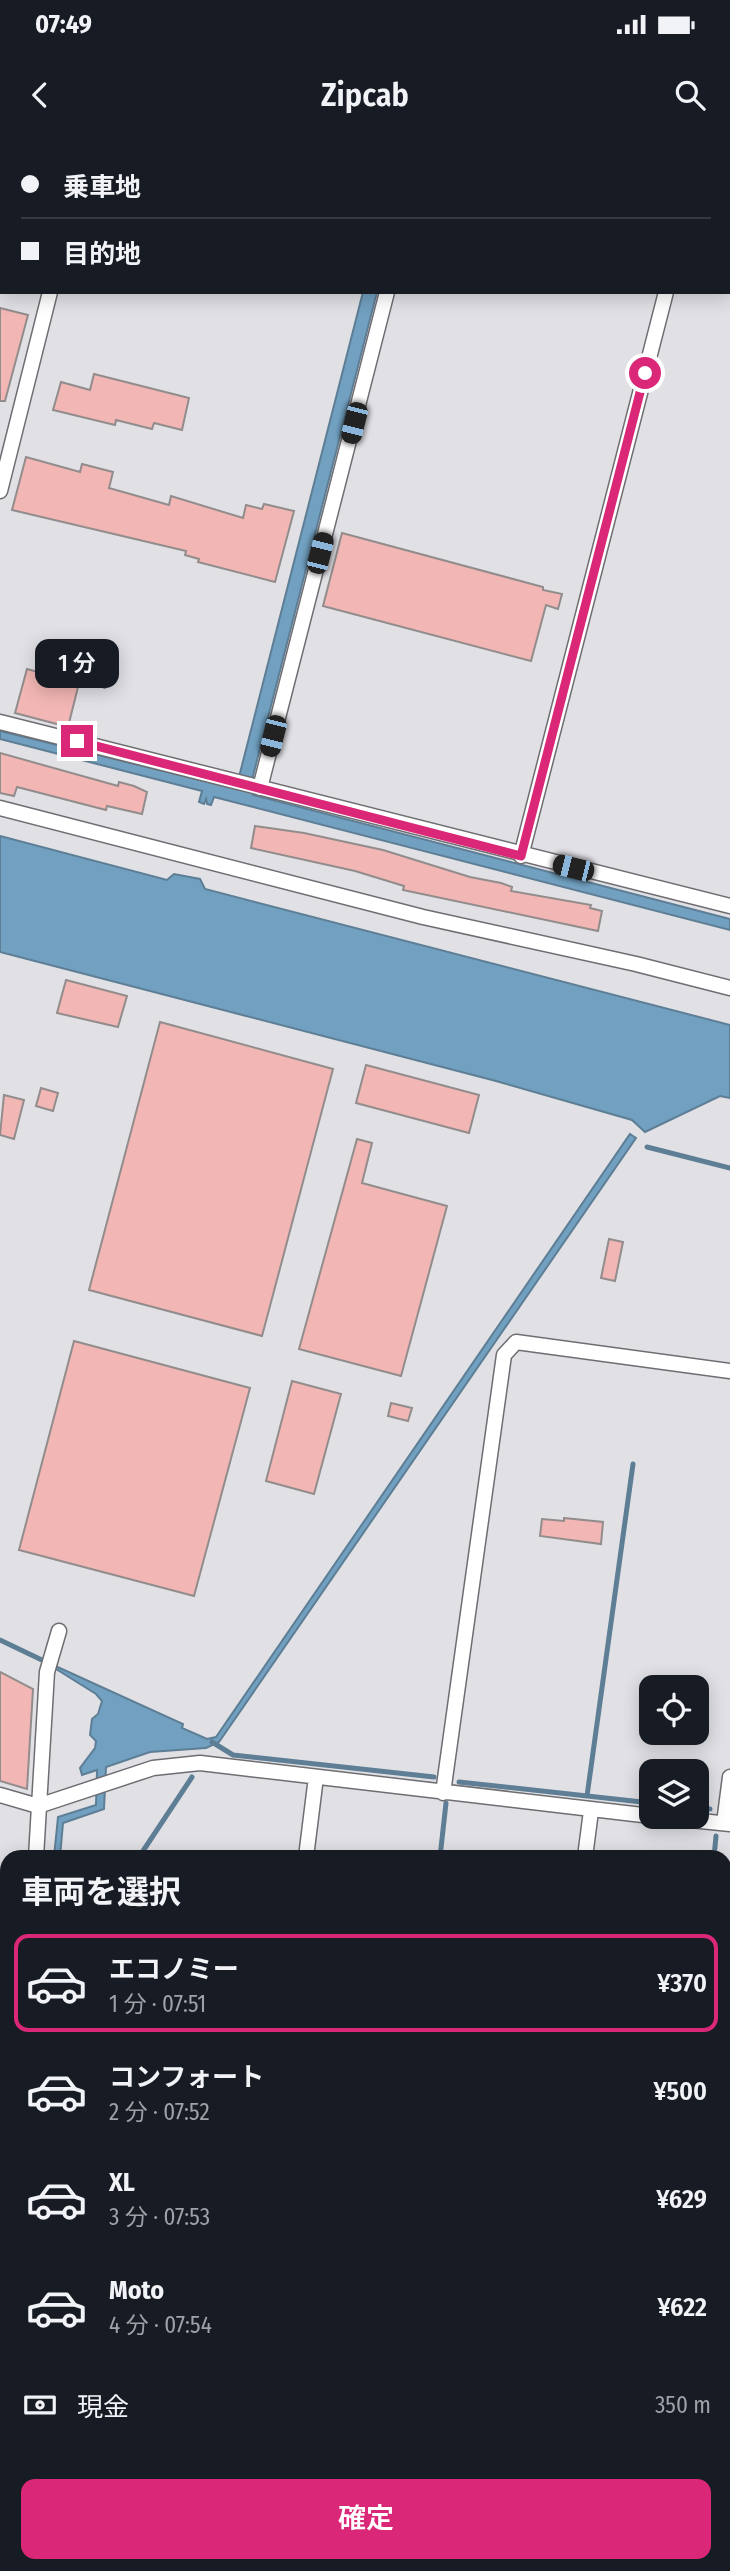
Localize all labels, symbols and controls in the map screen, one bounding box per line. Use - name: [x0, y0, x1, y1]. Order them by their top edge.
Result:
- text: 07:49: [35, 9, 92, 40]
- icon: back: [21, 76, 59, 114]
- text: Zipcab: [321, 76, 409, 114]
- icon: search: [671, 76, 709, 114]
- text: 乗車地: [63, 172, 141, 203]
- text: 目的地: [63, 239, 141, 270]
- route start: [629, 357, 661, 389]
- car: [339, 400, 370, 446]
- car: [305, 530, 336, 576]
- callout: 1 分: [35, 640, 119, 688]
- text: 1 分: [58, 649, 96, 677]
- car: [258, 713, 289, 759]
- route end: [61, 725, 93, 757]
- car: [551, 853, 596, 883]
- map controls: [639, 1675, 709, 1829]
- button: locate: [639, 1675, 709, 1745]
- button: layers: [639, 1759, 709, 1829]
- text: 車両を選択: [21, 1873, 181, 1911]
- icon: car: [25, 1952, 88, 2015]
- text: エコノミー: [109, 1954, 239, 1985]
- text: ¥370: [657, 1968, 707, 1999]
- text: 1 分 · 07:51: [109, 1990, 206, 2018]
- icon: car: [25, 2060, 88, 2123]
- text: コンフォート: [109, 2062, 264, 2093]
- text: ¥500: [653, 2076, 707, 2107]
- text: 2 分 · 07:52: [109, 2098, 210, 2126]
- text: XL: [109, 2167, 135, 2198]
- icon: car: [25, 2168, 88, 2231]
- text: ¥629: [656, 2184, 707, 2215]
- text: 3 分 · 07:53: [109, 2203, 210, 2231]
- text: Moto: [109, 2275, 164, 2306]
- icon: car: [25, 2276, 88, 2339]
- text: ¥622: [657, 2292, 707, 2323]
- text: 4 分 · 07:54: [109, 2311, 212, 2339]
- icon: cash: [21, 2386, 59, 2424]
- text: 350 m: [655, 2391, 711, 2419]
- text: 現金: [77, 2392, 129, 2423]
- button: 確定: [21, 2479, 711, 2559]

